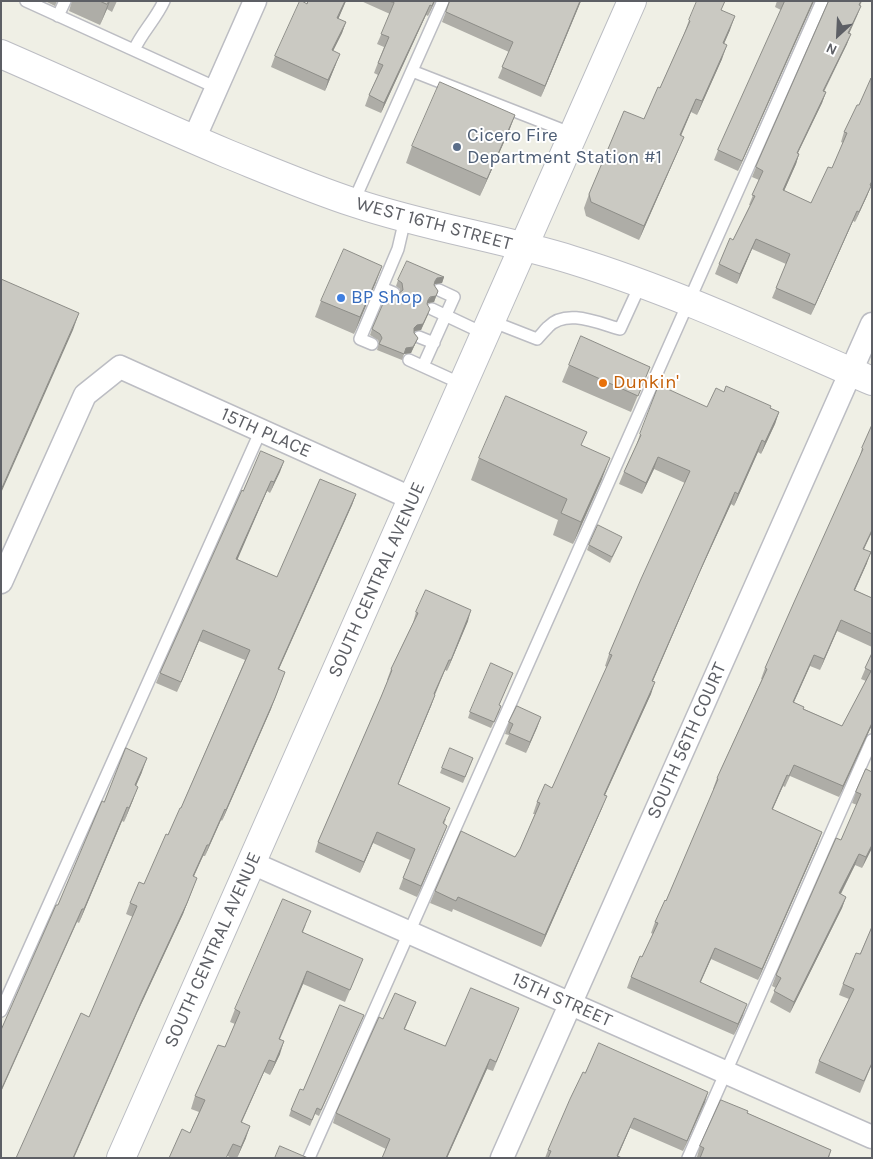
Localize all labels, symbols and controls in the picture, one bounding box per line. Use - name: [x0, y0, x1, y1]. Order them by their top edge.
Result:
- north arrow: [813, 10, 863, 60]
- text: N: [823, 39, 840, 59]
- place label: Cicero Fire Department Station #1: [467, 125, 662, 169]
- marker: Cicero Fire Department Station #1: [451, 141, 463, 153]
- street label: WEST 16TH STREET: [354, 192, 514, 256]
- place label: BP Shop: [351, 287, 422, 309]
- marker: BP Shop: [335, 292, 347, 304]
- place label: Dunkin': [613, 372, 679, 394]
- marker: Dunkin': [597, 377, 609, 389]
- street label: 15TH PLACE: [217, 403, 315, 463]
- street label: SOUTH CENTRAL AVENUE: [324, 479, 430, 681]
- street label: SOUTH 56TH COURT: [642, 659, 732, 823]
- street label: SOUTH CENTRAL AVENUE: [160, 849, 266, 1051]
- street label: 15TH STREET: [508, 968, 616, 1032]

